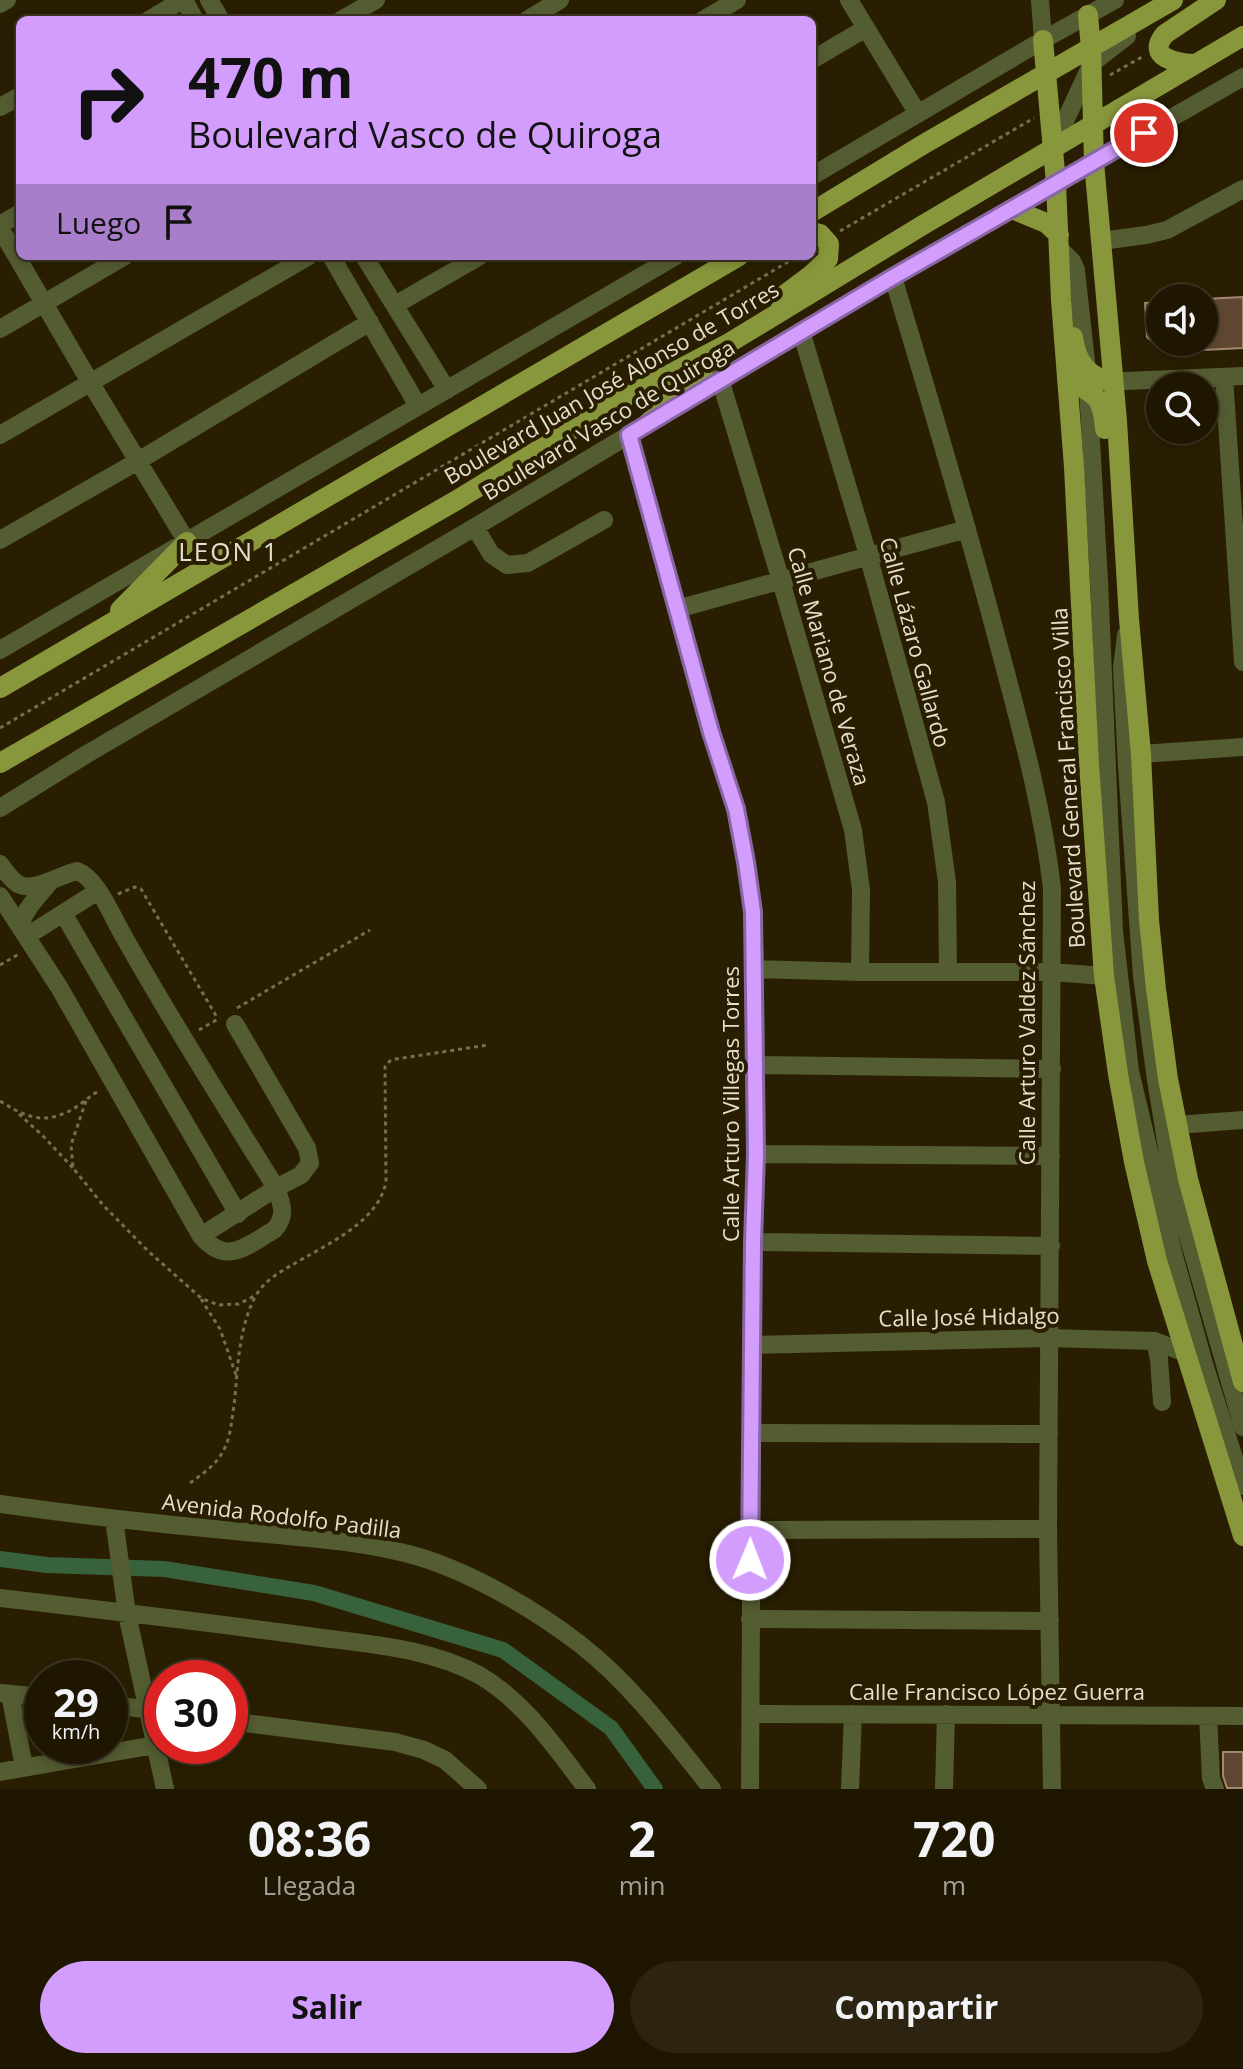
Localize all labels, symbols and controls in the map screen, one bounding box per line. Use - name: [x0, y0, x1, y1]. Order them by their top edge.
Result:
- text: 470 m: [188, 38, 354, 114]
- icon: right: [56, 48, 160, 152]
- pin: [1110, 99, 1178, 167]
- text: Boulevard Vasco de Quiroga: [188, 110, 662, 159]
- icon: arrive: [1122, 111, 1166, 155]
- icon: arrive: [157, 200, 201, 244]
- text: Luego: [56, 202, 141, 243]
- street label: Boulevard Juan José Alonso de Torres: [438, 273, 784, 491]
- map controls: [1146, 284, 1218, 444]
- button: sound: [1146, 284, 1218, 356]
- street label: Boulevard Vasco de Quiroga: [476, 332, 740, 506]
- button: search: [1146, 372, 1218, 444]
- district label: LEON 1: [178, 533, 280, 569]
- street label: Calle Lázaro Gallardo: [873, 533, 959, 751]
- street label: Calle Mariano de Veraza: [782, 543, 878, 789]
- street label: Boulevard General Francisco Villa: [1043, 607, 1091, 949]
- street label: Calle Arturo Valdez Sánchez: [1011, 881, 1041, 1165]
- street label: Calle Arturo Villegas Torres: [715, 966, 745, 1242]
- street label: Calle José Hidalgo: [878, 1299, 1060, 1333]
- street label: Avenida Rodolfo Padilla: [161, 1485, 403, 1545]
- position arrow: [708, 1518, 792, 1602]
- speed limit sign: 30: [144, 1660, 248, 1764]
- text: 29: [53, 1674, 99, 1729]
- street label: Calle Francisco López Guerra: [849, 1676, 1145, 1706]
- text: km/h: [52, 1718, 100, 1745]
- text: 08:36: [248, 1806, 371, 1871]
- text: 2: [628, 1806, 656, 1871]
- text: 720: [913, 1806, 995, 1871]
- text: Llegada: [263, 1867, 356, 1903]
- text: min: [619, 1867, 665, 1903]
- text: m: [942, 1867, 966, 1903]
- button: Salir: [40, 1961, 614, 2053]
- button: Compartir: [630, 1961, 1203, 2053]

